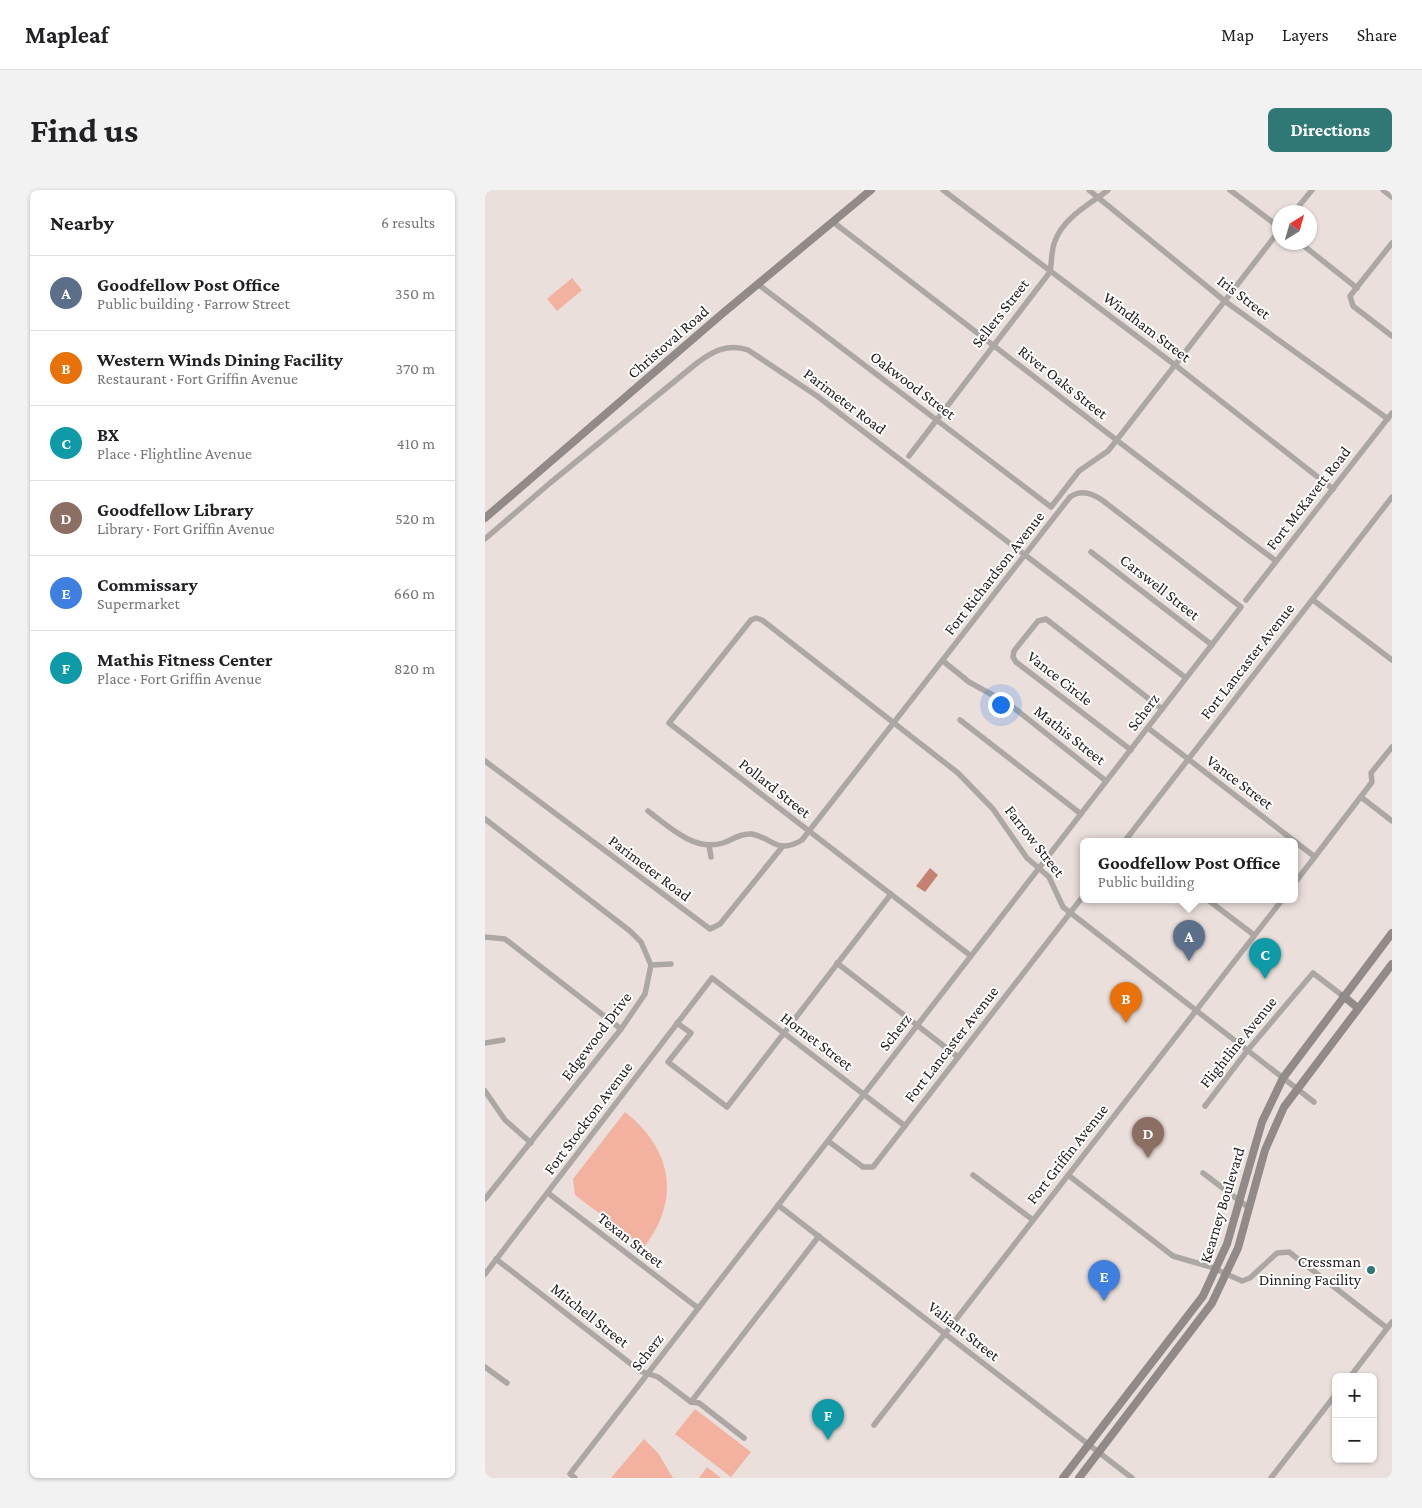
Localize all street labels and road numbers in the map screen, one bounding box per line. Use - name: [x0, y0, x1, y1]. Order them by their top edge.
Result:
- street label: Iris Street: [1214, 272, 1274, 323]
- street label: Sellers Street: [968, 275, 1032, 351]
- street label: Windham Street: [1100, 289, 1195, 366]
- street label: Christoval Road: [624, 302, 712, 382]
- street label: River Oaks Street: [1015, 342, 1112, 423]
- street label: Oakwood Street: [867, 348, 959, 423]
- street label: Parimeter Road: [801, 365, 890, 438]
- street label: Fort McKavett Road: [1263, 443, 1354, 553]
- street label: Fort Richardson Avenue: [941, 508, 1047, 638]
- street label: Carswell Street: [1117, 551, 1204, 624]
- street label: Fort Lancaster Avenue: [1197, 600, 1297, 722]
- street label: Vance Circle: [1024, 647, 1096, 709]
- street label: Scherz: [1124, 690, 1163, 734]
- street label: Mathis Street: [1031, 702, 1109, 768]
- street label: Vance Street: [1204, 752, 1277, 813]
- street label: Pollard Street: [736, 755, 815, 822]
- street label: Farrow Street: [1002, 802, 1069, 881]
- street label: Parimeter Road: [606, 832, 695, 905]
- street label: Fort Lancaster Avenue: [901, 983, 1001, 1105]
- street label: Edgewood Drive: [557, 989, 635, 1084]
- street label: Flightline Avenue: [1196, 993, 1281, 1092]
- street label: Hornet Street: [778, 1008, 857, 1074]
- street label: Scherz: [875, 1010, 915, 1054]
- street label: Fort Stockton Avenue: [540, 1059, 636, 1177]
- street label: Fort Griffin Avenue: [1023, 1101, 1111, 1207]
- street label: Kearney Boulevard: [1196, 1145, 1249, 1265]
- street label: Texan Street: [595, 1209, 668, 1271]
- street label: Mitchell Street: [548, 1279, 633, 1351]
- street label: Valiant Street: [925, 1298, 1004, 1365]
- street label: Scherz: [627, 1330, 667, 1374]

